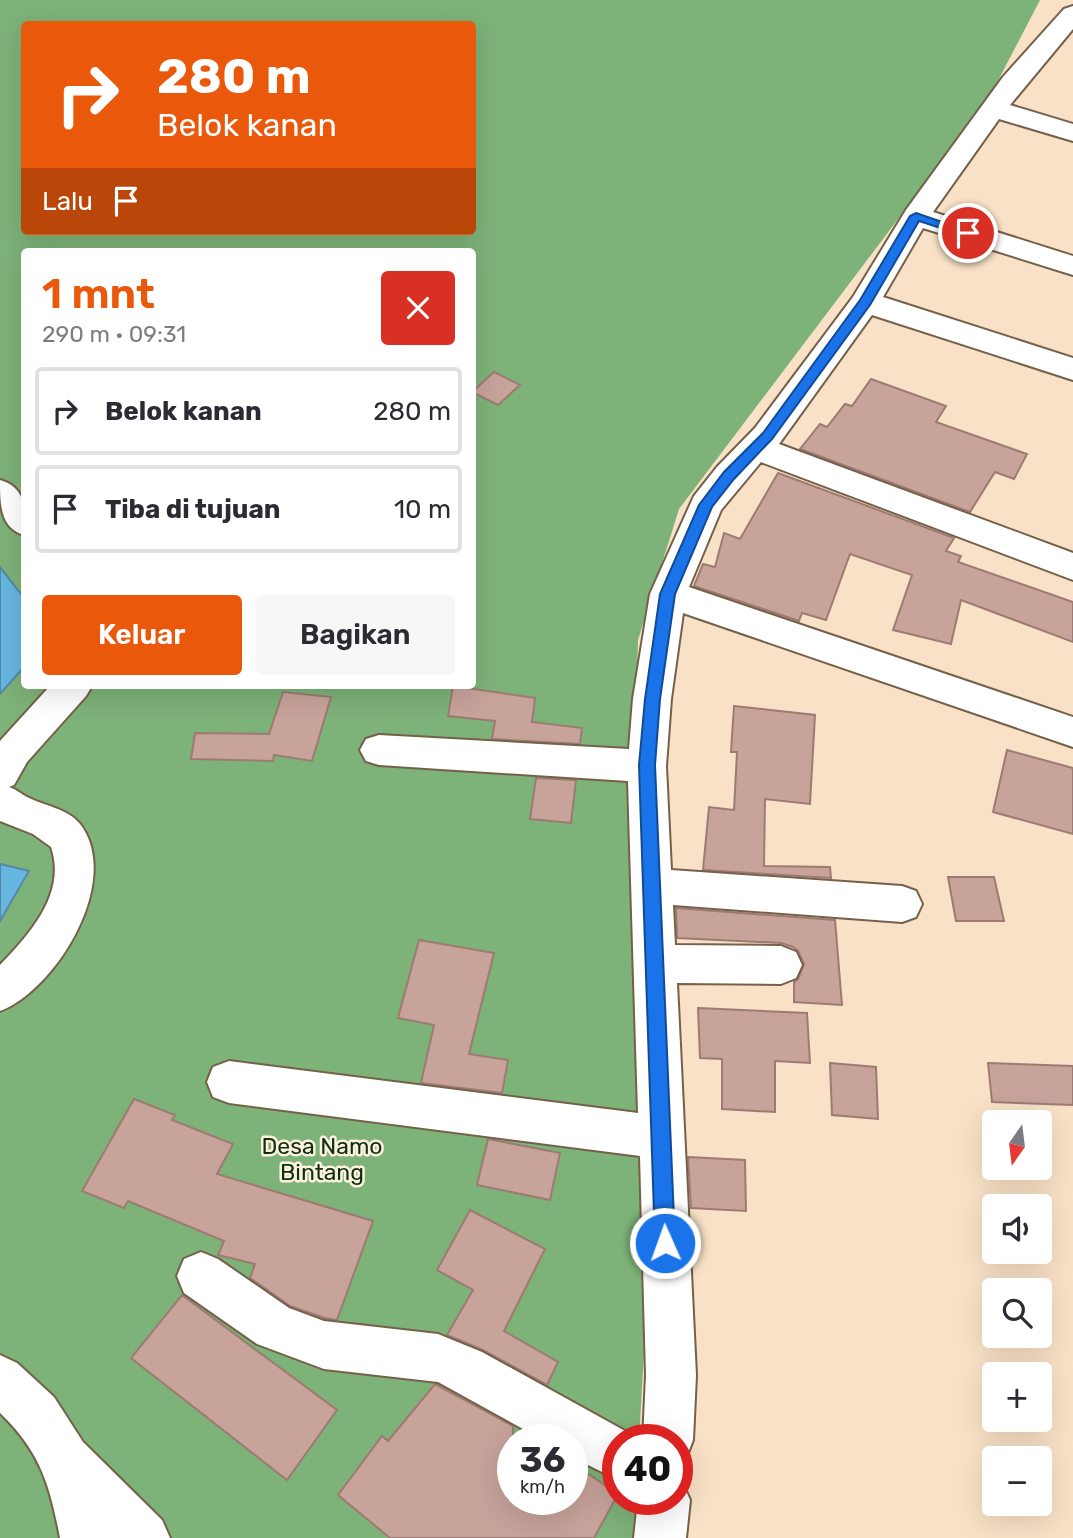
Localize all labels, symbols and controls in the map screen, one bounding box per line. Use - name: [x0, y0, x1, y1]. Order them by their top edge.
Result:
- text: 280 m: [157, 47, 311, 105]
- icon: right: [42, 49, 133, 140]
- text: Belok kanan: [157, 106, 337, 144]
- icon: arrive: [107, 182, 145, 220]
- text: Lalu: [42, 186, 93, 217]
- pin: [938, 203, 998, 263]
- icon: arrive: [949, 214, 987, 252]
- text: 1 mnt: [42, 269, 155, 319]
- button: close: [381, 271, 455, 345]
- text: 290 m · 09:31: [42, 320, 186, 348]
- icon: right: [46, 392, 84, 430]
- text: Belok kanan: [105, 396, 262, 427]
- text: 280 m: [373, 396, 451, 427]
- icon: arrive: [46, 490, 84, 528]
- text: Tiba di tujuan: [105, 494, 280, 525]
- text: 10 m: [394, 494, 451, 525]
- button: Keluar: [42, 595, 242, 675]
- button: Bagikan: [256, 595, 455, 675]
- north arrow: [982, 1110, 1052, 1180]
- map controls: [982, 1110, 1052, 1516]
- park label: Desa Namo Bintang: [261, 1132, 383, 1186]
- button: sound: [982, 1194, 1052, 1264]
- position arrow: [628, 1206, 702, 1280]
- button: search: [982, 1278, 1052, 1348]
- button: +: [982, 1362, 1052, 1432]
- speed limit sign: 40: [602, 1424, 693, 1515]
- text: 36: [520, 1439, 565, 1481]
- button: −: [982, 1446, 1052, 1516]
- text: km/h: [520, 1476, 565, 1498]

